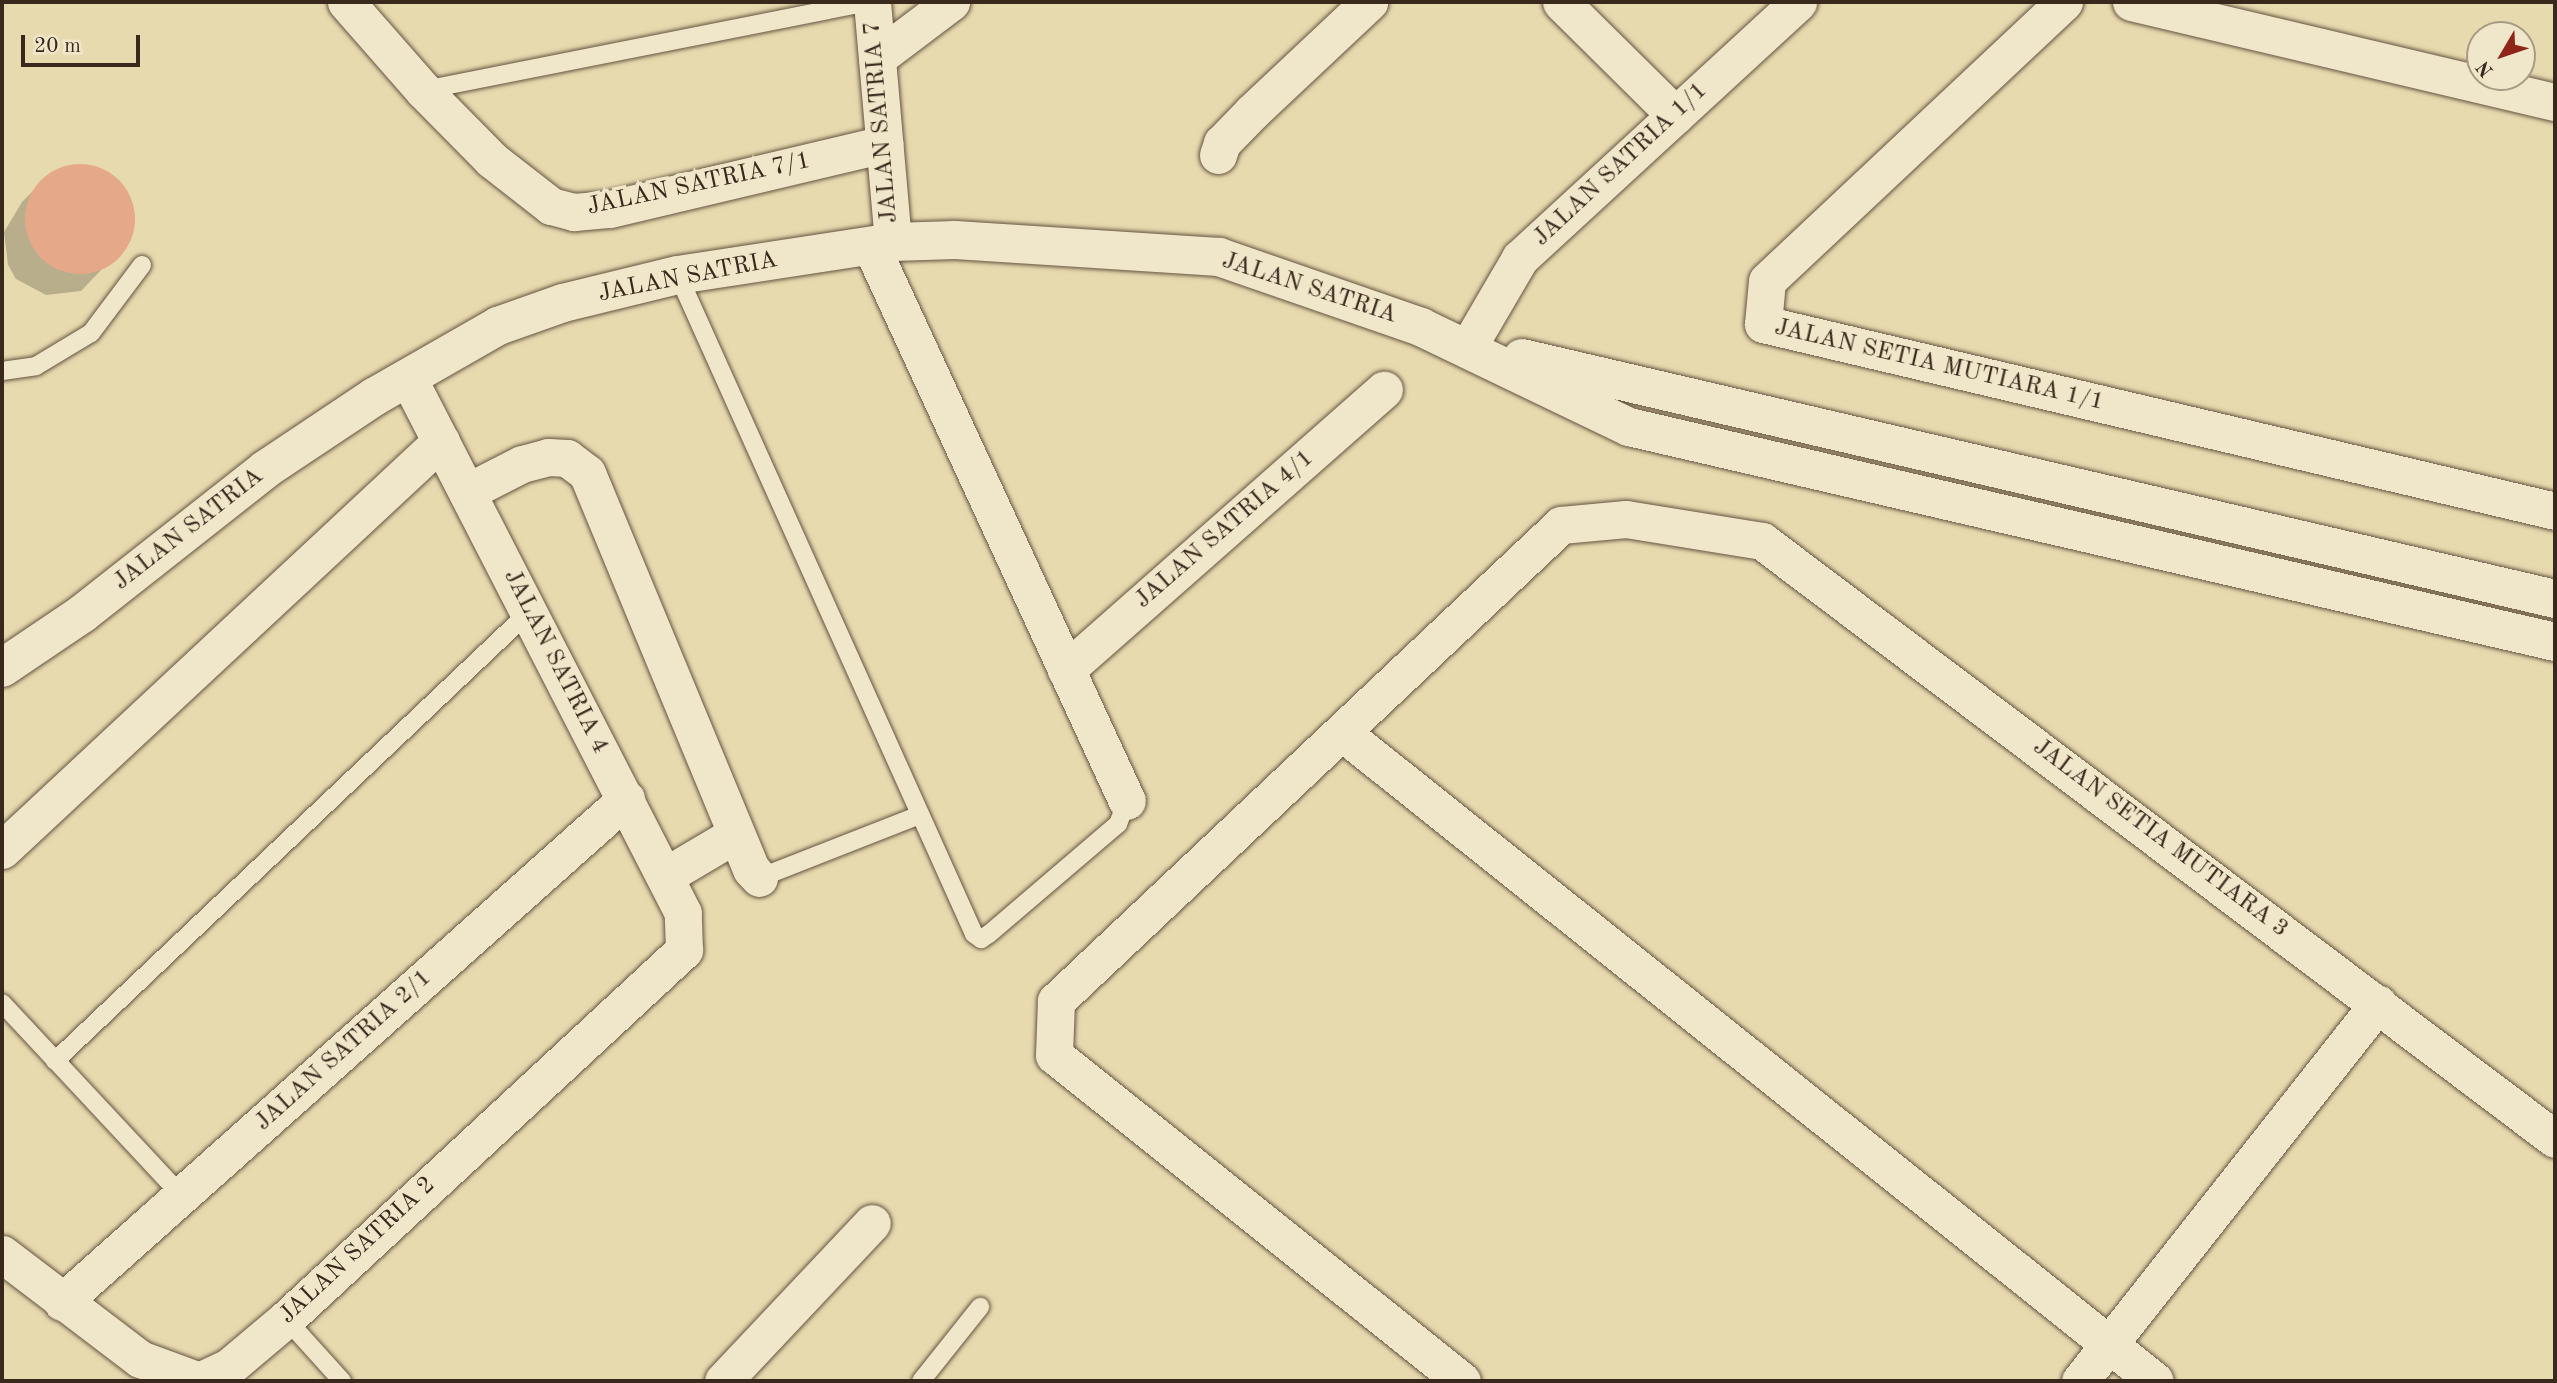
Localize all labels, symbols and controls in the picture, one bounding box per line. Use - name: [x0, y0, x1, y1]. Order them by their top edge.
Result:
- street label: JALAN SATRIA 7: [859, 20, 905, 224]
- scale bar: [24, 21, 144, 65]
- north arrow: [2466, 21, 2536, 91]
- text: 20 m: [34, 36, 81, 57]
- text: N: [2474, 57, 2498, 80]
- street label: JALAN SATRIA 1/1: [1528, 77, 1714, 253]
- street label: JALAN SATRIA 7/1: [585, 147, 813, 223]
- street label: JALAN SATRIA: [596, 246, 780, 310]
- street label: JALAN SATRIA: [1218, 247, 1400, 331]
- street label: JALAN SETIA MUTIARA 1/1: [1772, 314, 2106, 418]
- street label: JALAN SATRIA 4/1: [1130, 445, 1320, 615]
- street label: JALAN SATRIA: [108, 463, 270, 597]
- street label: JALAN SATRIA 4: [496, 565, 614, 759]
- street label: JALAN SETIA MUTIARA 3: [2027, 734, 2293, 944]
- street label: JALAN SATRIA 2/1: [250, 964, 438, 1138]
- street label: JALAN SATRIA 2: [274, 1171, 442, 1331]

